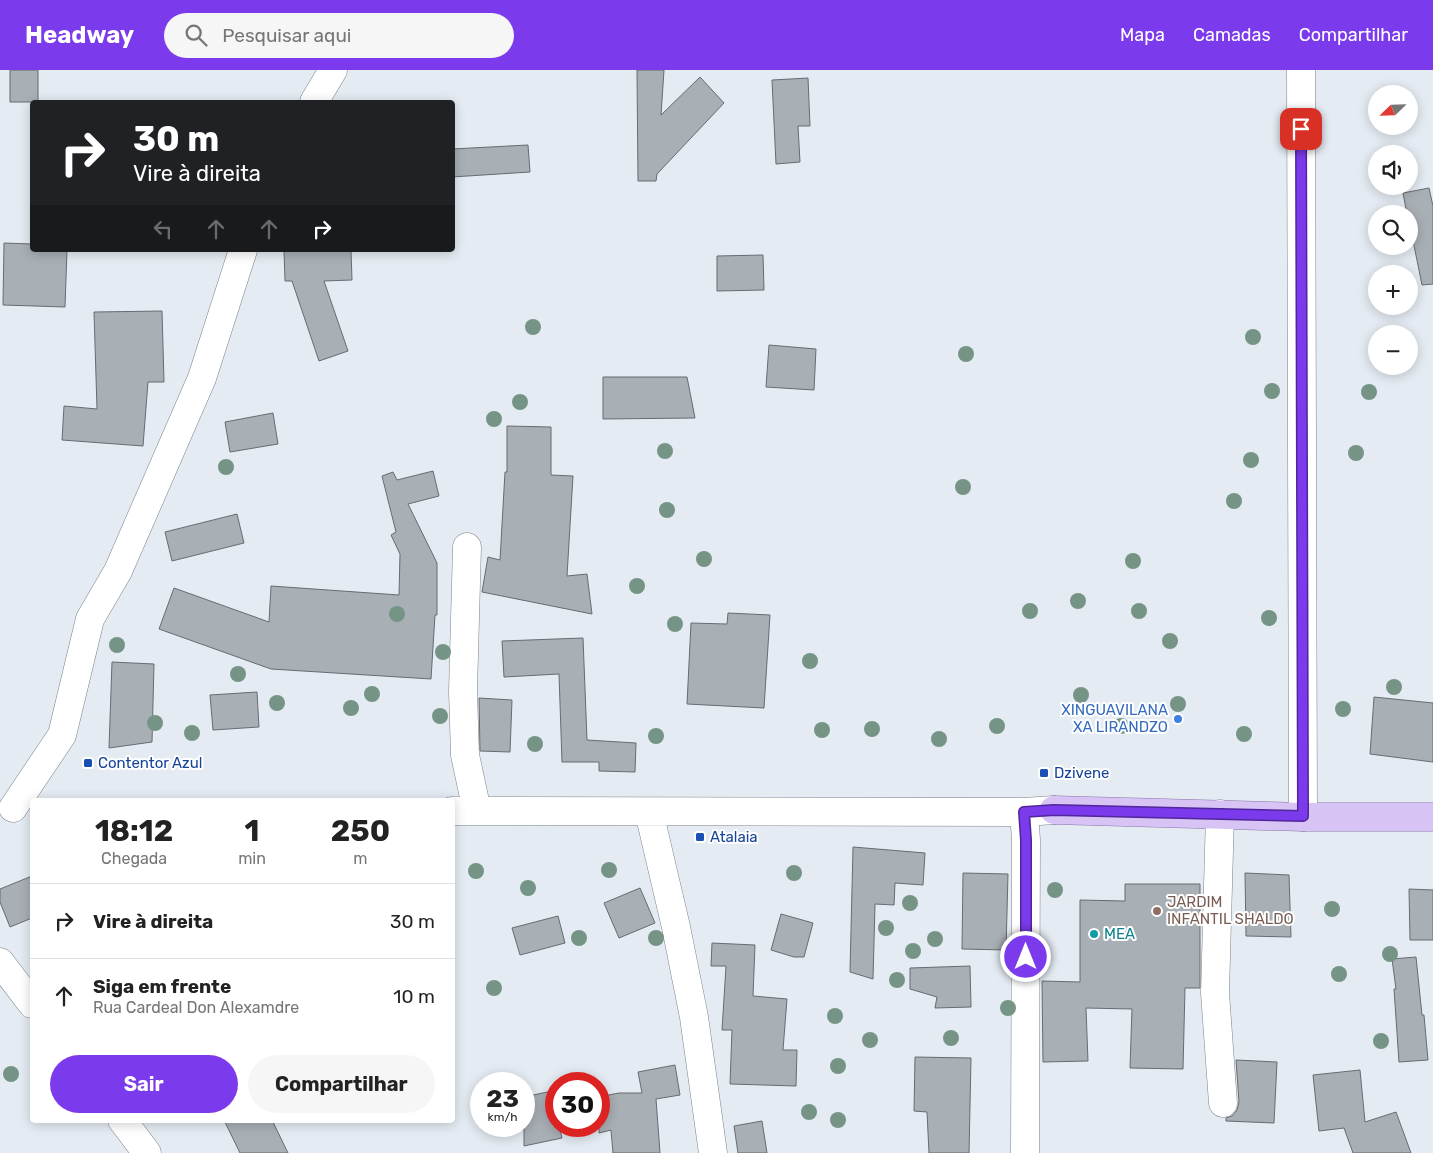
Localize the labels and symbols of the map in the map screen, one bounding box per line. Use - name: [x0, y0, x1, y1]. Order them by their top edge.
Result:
- north arrow: [1368, 85, 1418, 135]
- pin: [1280, 108, 1322, 150]
- place label: XINGUAVILANA XA LIRANDZO: [1061, 701, 1168, 736]
- marker: XINGUAVILANA XA LIRANDZO: [1172, 713, 1184, 725]
- place label: Contentor Azul: [98, 754, 202, 772]
- marker: Contentor Azul: [82, 757, 94, 769]
- place label: Dzivene: [1054, 764, 1110, 782]
- marker: Dzivene: [1038, 767, 1050, 779]
- place label: Atalaia: [710, 828, 758, 846]
- marker: Atalaia: [694, 831, 706, 843]
- place label: JARDIM INFANTIL SHALDO: [1167, 893, 1294, 928]
- marker: JARDIM INFANTIL SHALDO: [1151, 905, 1163, 917]
- place label: MEA: [1104, 925, 1135, 943]
- marker: MEA: [1088, 928, 1100, 940]
- position arrow: [999, 930, 1051, 982]
- speed limit sign: 30: [545, 1072, 610, 1137]

